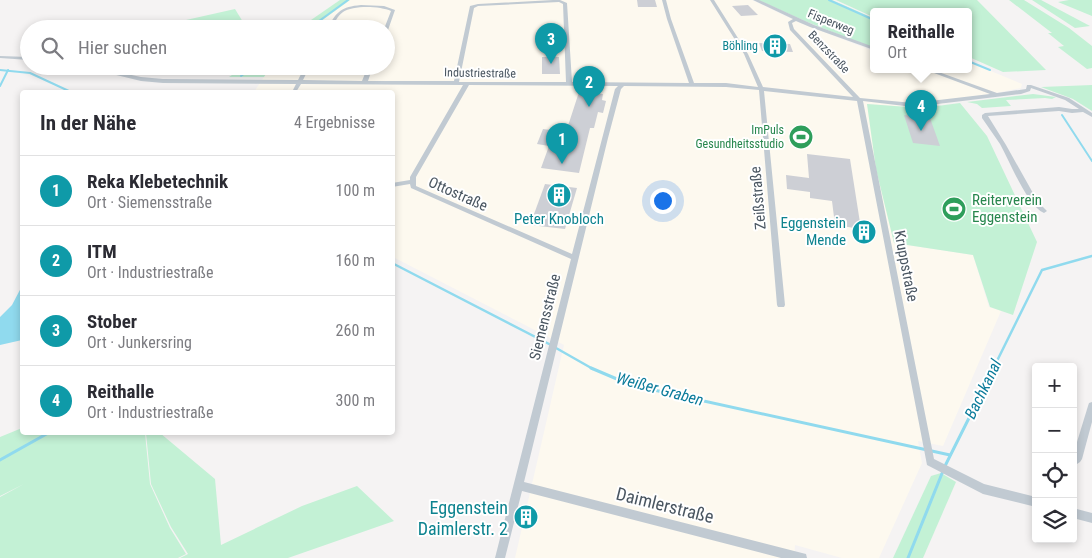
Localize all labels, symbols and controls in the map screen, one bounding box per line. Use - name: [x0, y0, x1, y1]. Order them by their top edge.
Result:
- street label: Fisperweg: [806, 6, 856, 38]
- popup: [870, 8, 972, 73]
- search box: [20, 20, 395, 75]
- text: Reithalle: [887, 20, 955, 43]
- pin: 3: [535, 23, 567, 64]
- street label: Benzstraße: [805, 28, 853, 76]
- building icon: Böhling: [762, 33, 788, 59]
- icon: search: [38, 34, 66, 62]
- text: Hier suchen: [78, 36, 167, 59]
- place label: Böhling: [722, 39, 758, 53]
- text: Ort: [887, 43, 907, 62]
- street label: Industriestraße: [444, 65, 516, 81]
- pin: 2: [573, 66, 605, 107]
- pin: 4: [905, 90, 937, 131]
- text: In der Nähe: [40, 111, 136, 135]
- text: 4 Ergebnisse: [294, 113, 375, 132]
- pin: 1: [546, 123, 578, 164]
- place label: ImPuls Gesundheitsstudio: [695, 123, 784, 151]
- sports icon: ImPuls Gesundheitsstudio: [788, 124, 814, 150]
- street label: Zeißstraße: [746, 166, 770, 230]
- text: Reka Klebetechnik: [87, 170, 228, 193]
- street label: Ottostraße: [426, 173, 490, 215]
- text: 1: [52, 181, 60, 200]
- text: 100 m: [336, 181, 375, 200]
- building icon: Peter Knobloch: [546, 182, 572, 208]
- your location: [650, 188, 676, 214]
- place label: Reiterverein Eggenstein: [972, 191, 1042, 226]
- text: Ort · Siemensstraße: [87, 193, 212, 212]
- sports icon: Reiterverein Eggenstein: [941, 196, 967, 222]
- place label: Peter Knobloch: [514, 210, 604, 228]
- place label: Eggenstein Mende: [781, 214, 846, 249]
- building icon: Eggenstein Mende: [851, 219, 877, 245]
- street label: Kruppstraße: [890, 229, 922, 303]
- text: ITM: [87, 240, 117, 263]
- text: 2: [52, 251, 60, 270]
- text: 160 m: [336, 251, 375, 270]
- text: Ort · Industriestraße: [87, 263, 213, 282]
- street label: Siemensstraße: [526, 272, 564, 362]
- text: Stober: [87, 310, 137, 333]
- text: 3: [52, 321, 60, 340]
- text: 260 m: [336, 321, 375, 340]
- text: Ort · Junkersring: [87, 333, 192, 352]
- water label: Bachkanal: [961, 356, 1006, 422]
- map controls: [1032, 363, 1077, 543]
- button: +: [1032, 363, 1077, 408]
- water label: Weißer Graben: [614, 368, 706, 410]
- text: Reithalle: [87, 380, 154, 403]
- text: 4: [52, 391, 60, 410]
- text: 300 m: [336, 391, 375, 410]
- text: Ort · Industriestraße: [87, 403, 213, 422]
- button: −: [1032, 408, 1077, 453]
- button: locate: [1032, 453, 1077, 498]
- street label: Daimlerstraße: [614, 483, 716, 527]
- place label: Eggenstein Daimlerstr. 2: [418, 497, 508, 539]
- button: layers: [1032, 498, 1077, 543]
- building icon: Eggenstein Daimlerstr. 2: [513, 504, 539, 530]

